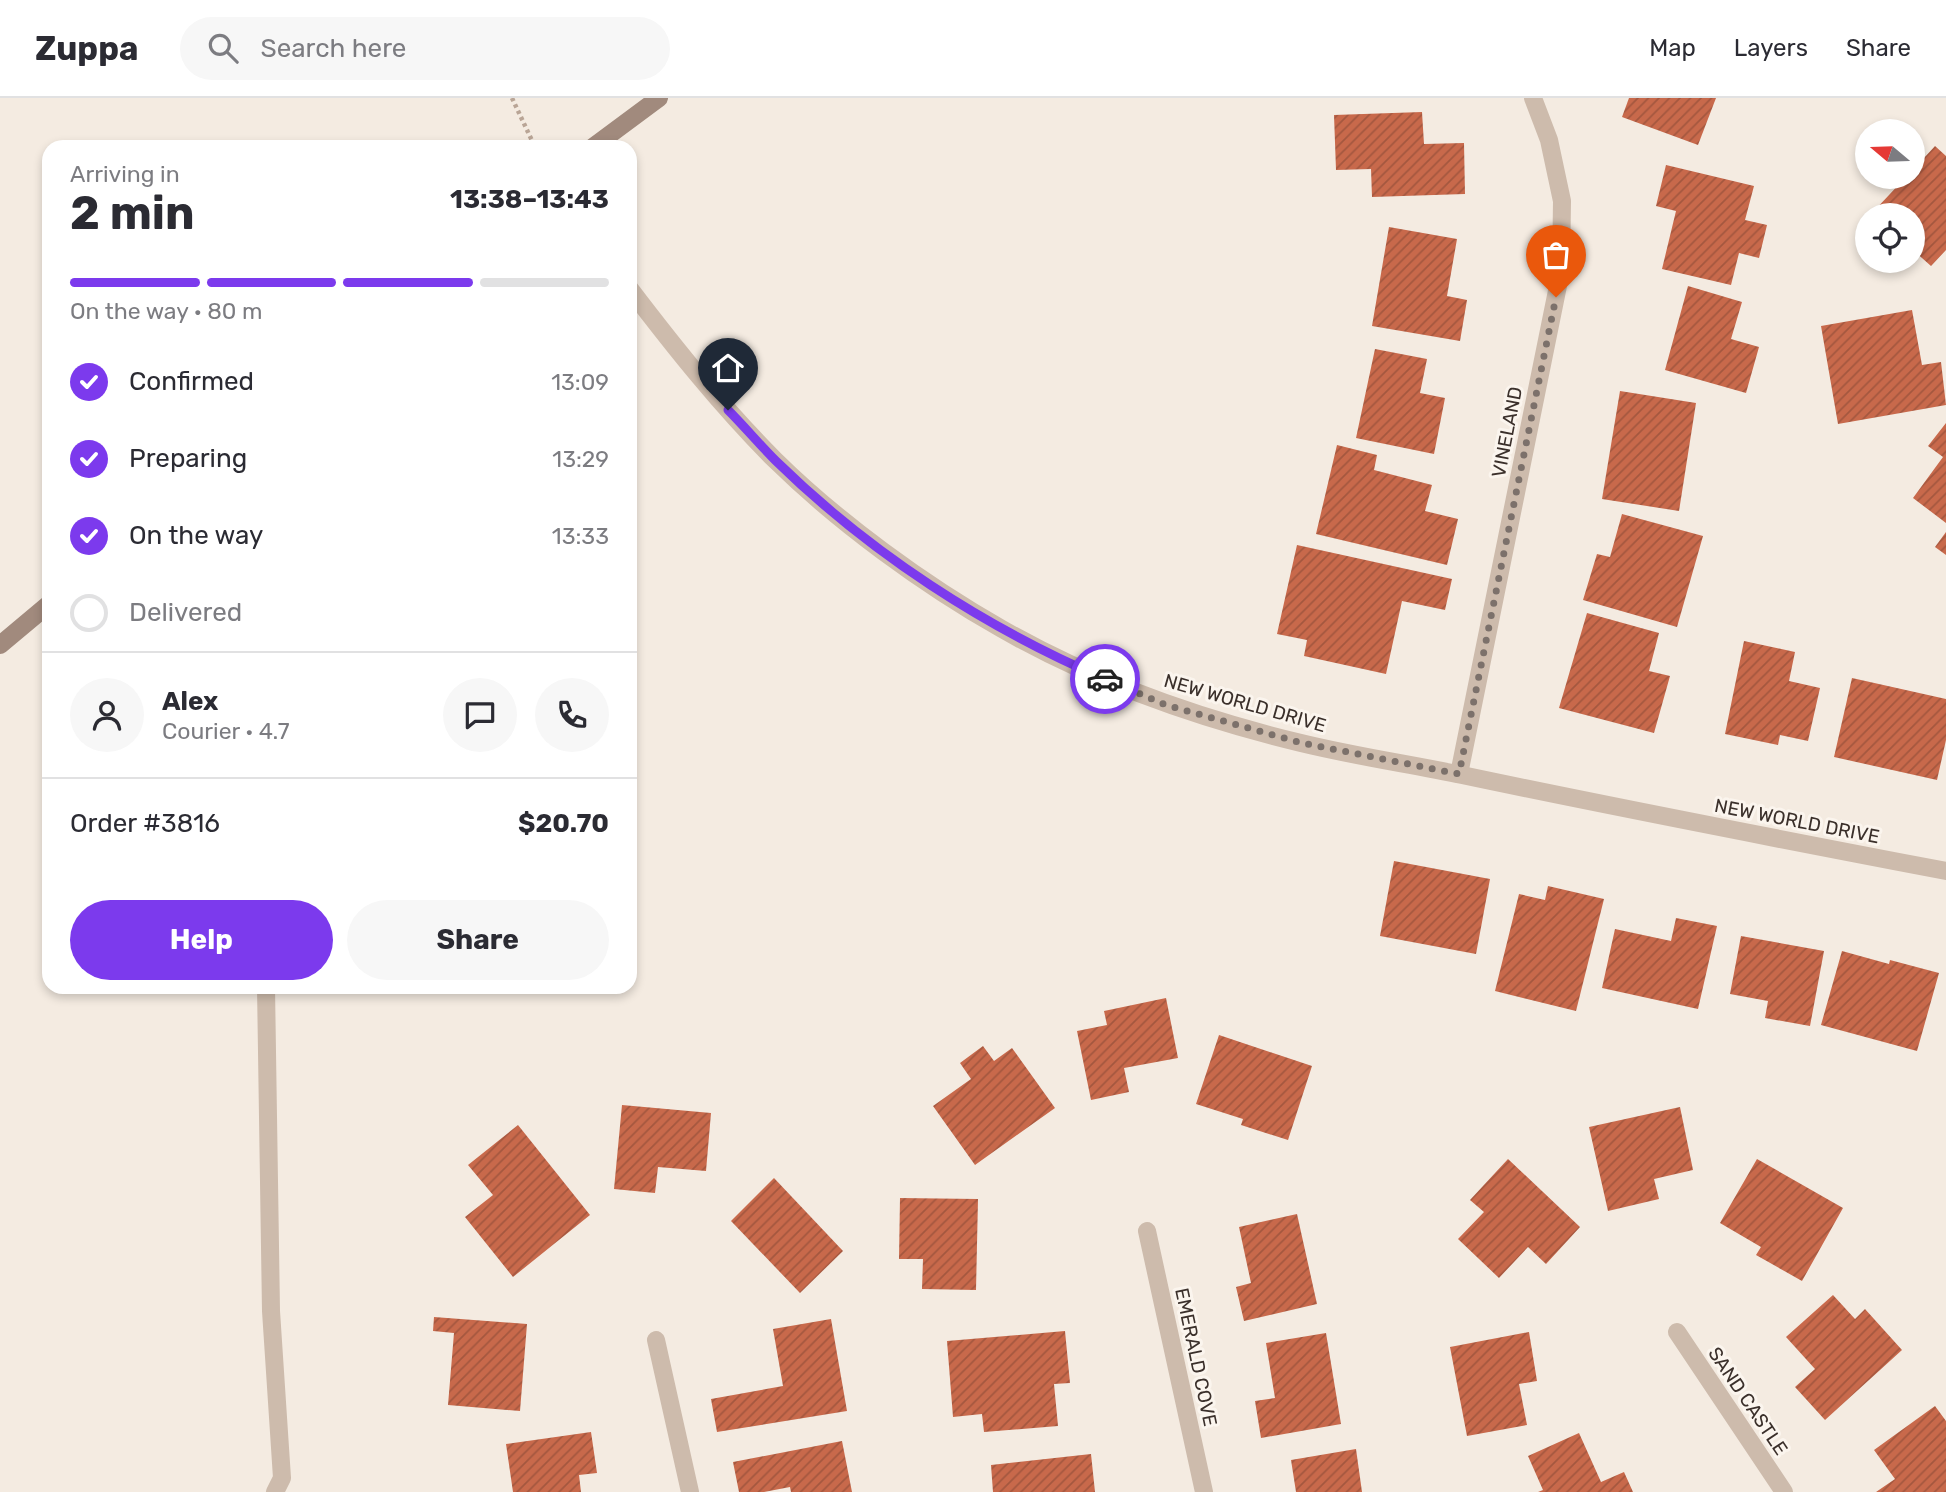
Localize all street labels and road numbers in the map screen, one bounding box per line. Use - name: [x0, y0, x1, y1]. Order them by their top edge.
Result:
- street label: VINELAND: [1487, 385, 1527, 479]
- street label: NEW WORLD DRIVE: [1161, 669, 1329, 737]
- street label: NEW WORLD DRIVE: [1713, 794, 1881, 848]
- street label: EMERALD COVE: [1170, 1286, 1222, 1428]
- street label: SAND CASTLE: [1703, 1343, 1793, 1459]

